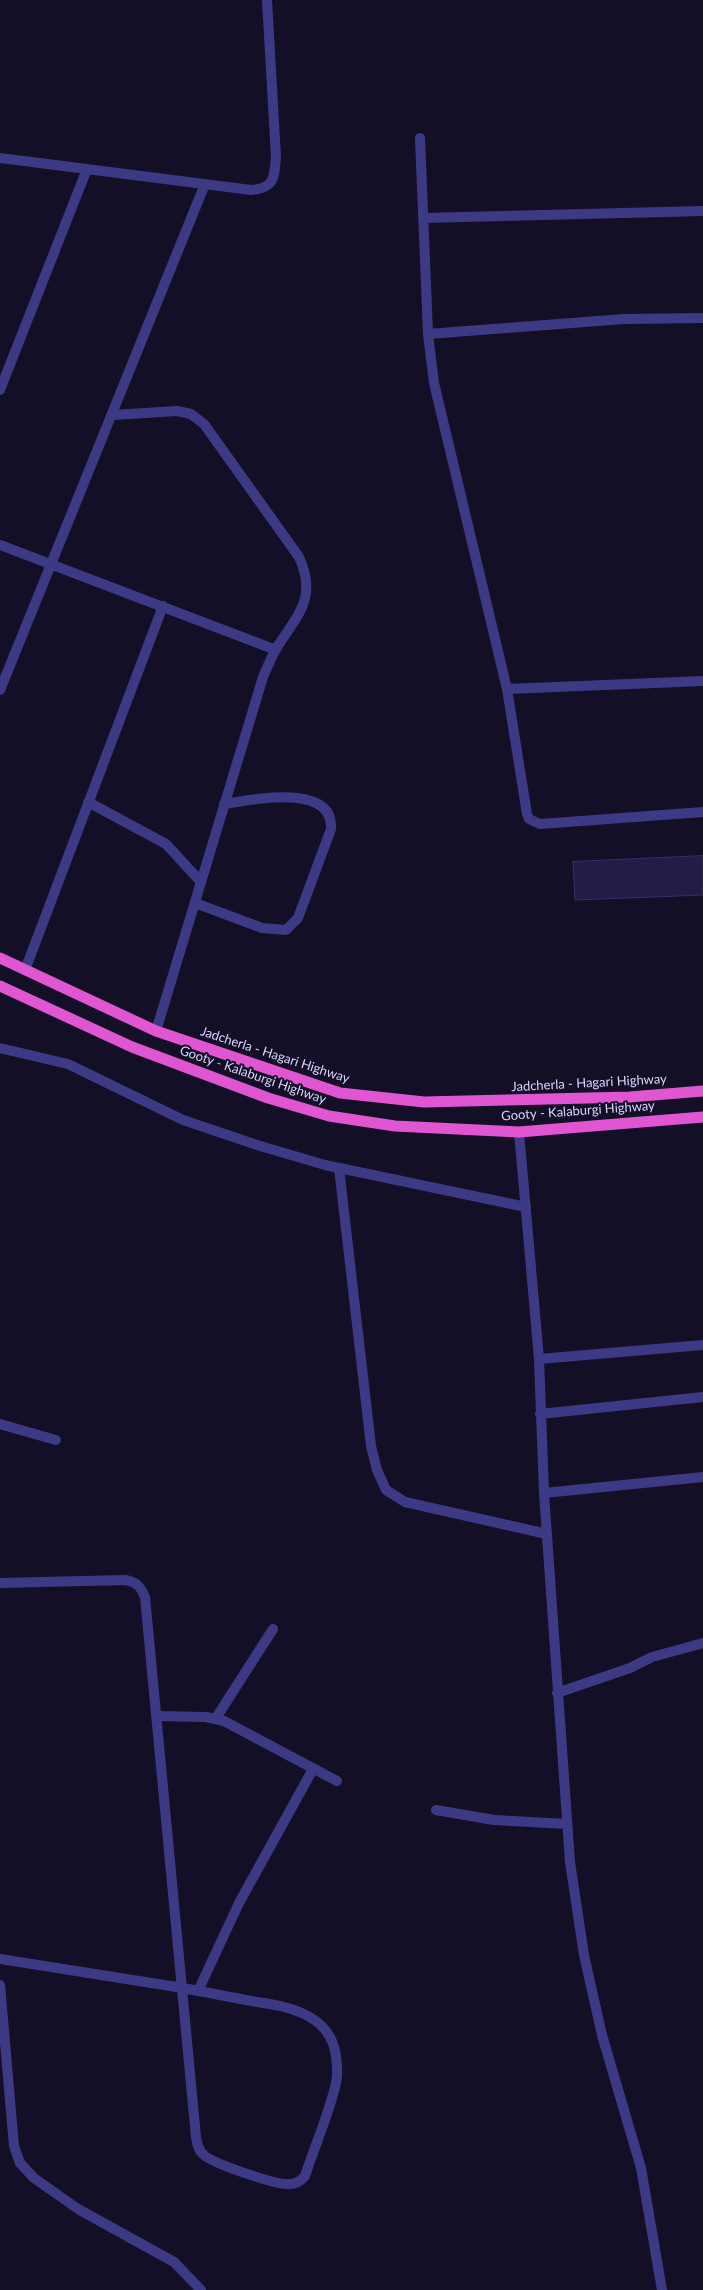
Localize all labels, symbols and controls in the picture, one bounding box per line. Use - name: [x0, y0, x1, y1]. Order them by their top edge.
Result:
- street label: Jadcherla - Hagari Highway: [199, 1024, 351, 1086]
- street label: Gooty - Kalaburgi Highway: [178, 1043, 328, 1107]
- street label: Jadcherla - Hagari Highway: [511, 1071, 667, 1095]
- street label: Gooty - Kalaburgi Highway: [501, 1098, 655, 1124]

